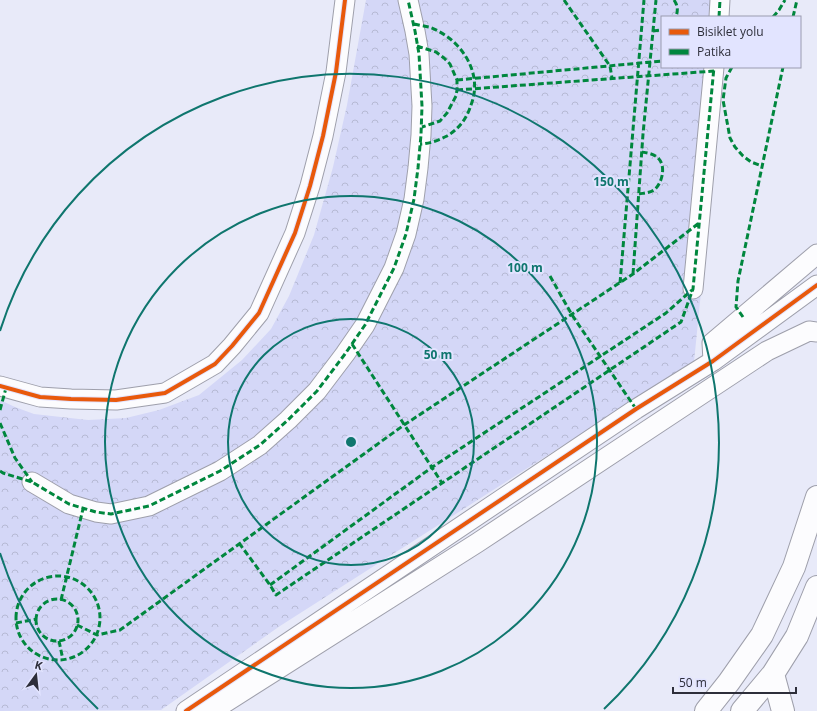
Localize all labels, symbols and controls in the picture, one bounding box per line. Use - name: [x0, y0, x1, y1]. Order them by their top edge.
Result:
- legend: [661, 16, 801, 68]
- text: Bisiklet yolu: [697, 23, 764, 40]
- text: Patika: [697, 43, 731, 60]
- text: 150 m: [593, 173, 629, 190]
- text: 100 m: [507, 259, 543, 276]
- text: 50 m: [424, 346, 452, 363]
- centre of rings: [344, 435, 358, 449]
- north arrow: [16, 655, 56, 695]
- text: K: [33, 657, 45, 673]
- scale bar: [673, 669, 796, 695]
- text: 50 m: [679, 674, 707, 691]

